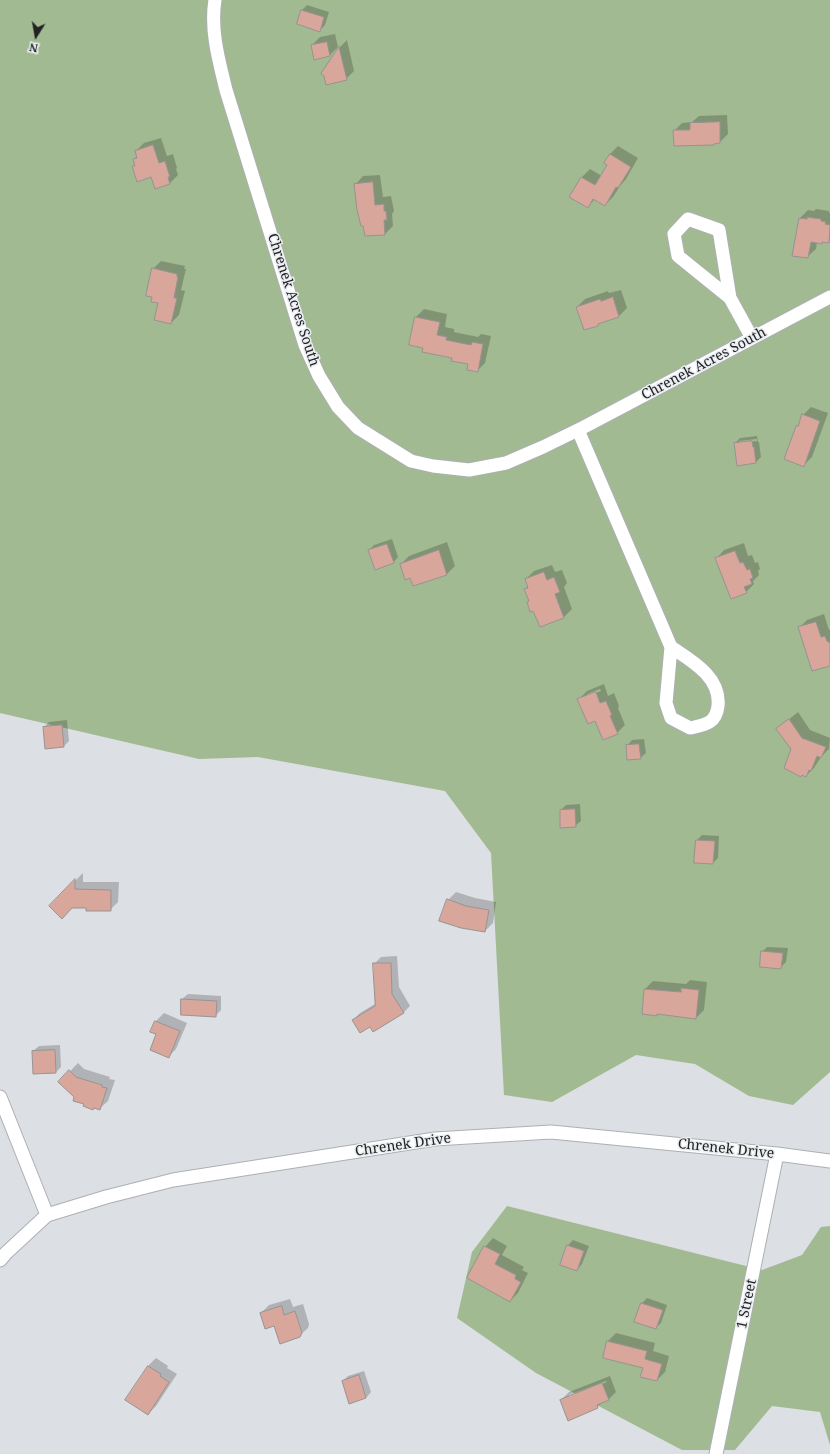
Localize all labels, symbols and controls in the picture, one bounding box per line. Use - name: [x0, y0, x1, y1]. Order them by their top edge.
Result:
- north arrow: [16, 16, 56, 56]
- text: N: [28, 40, 39, 56]
- street label: Chrenek Acres South: [264, 231, 322, 369]
- street label: Chrenek Acres South: [639, 324, 769, 404]
- street label: Chrenek Drive: [354, 1130, 452, 1160]
- street label: Chrenek Drive: [677, 1136, 775, 1162]
- street label: 1 Street: [734, 1278, 760, 1330]

